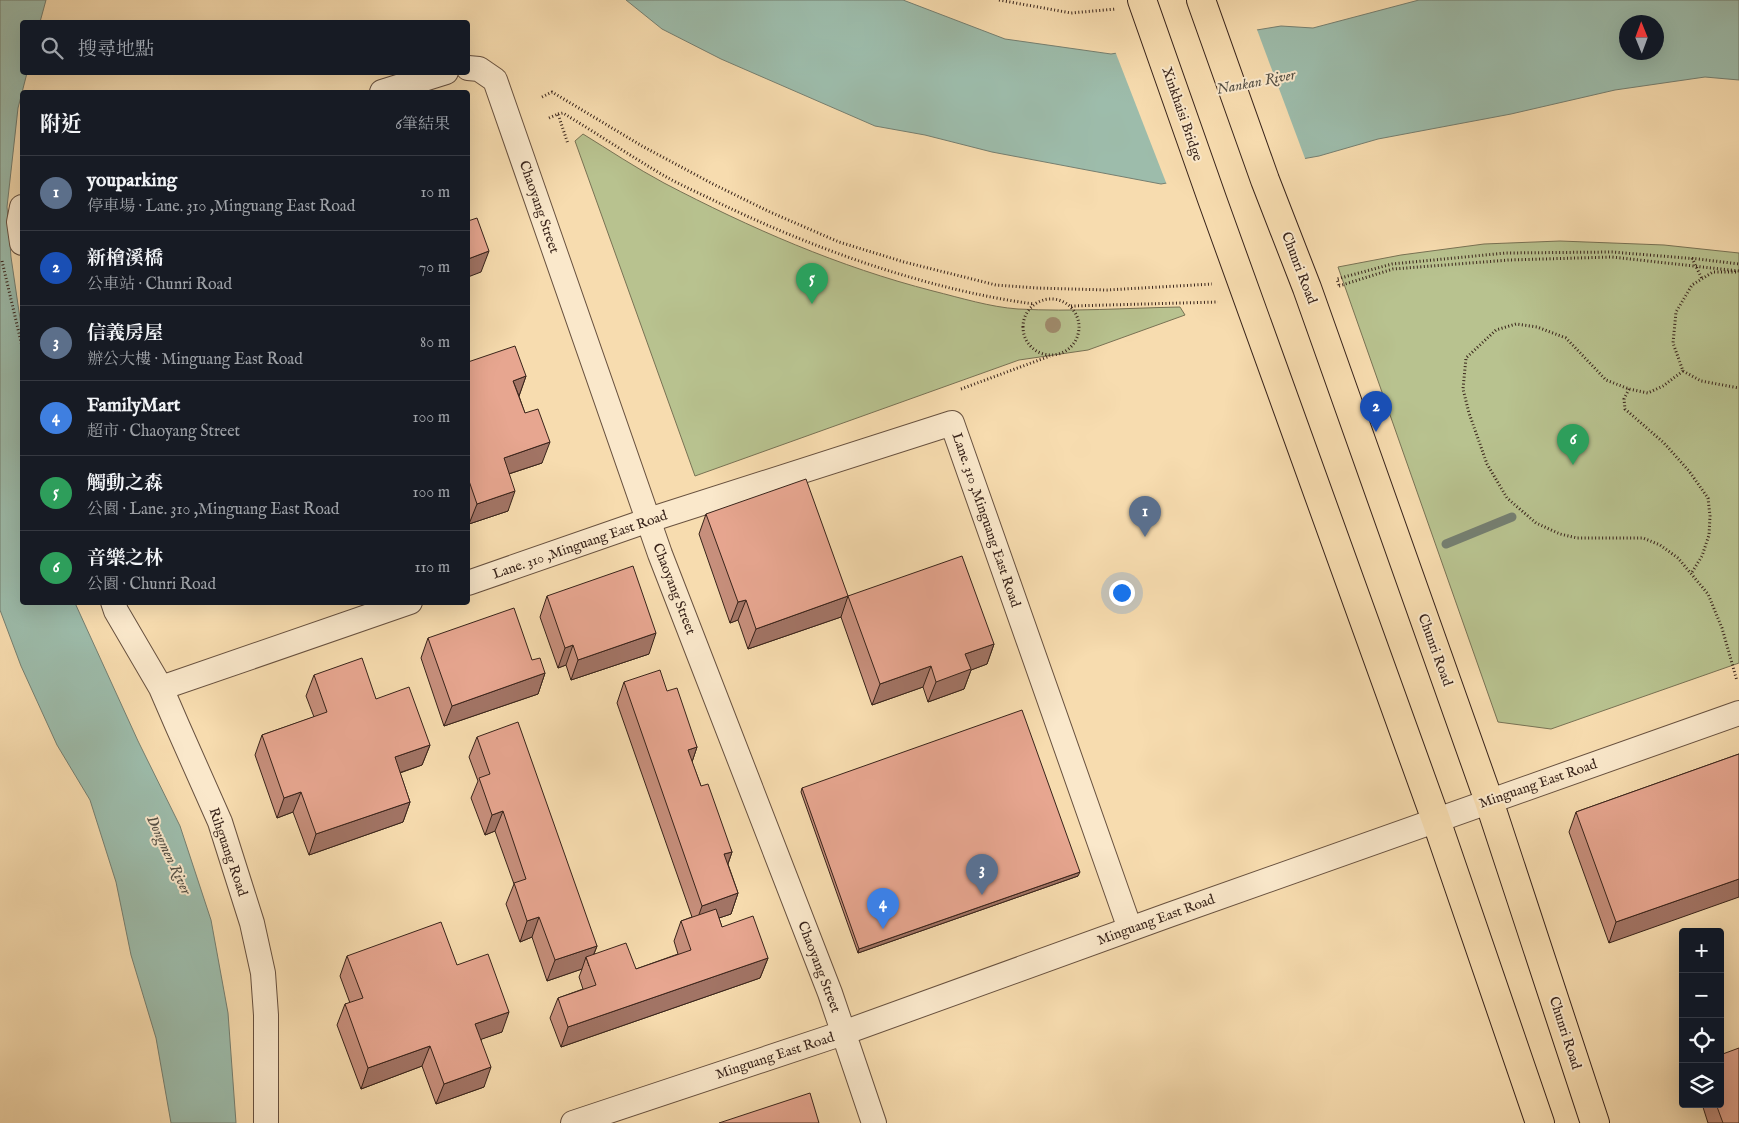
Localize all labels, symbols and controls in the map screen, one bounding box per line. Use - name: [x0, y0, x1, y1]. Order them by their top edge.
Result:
- north arrow: [1619, 15, 1664, 60]
- search box: [20, 20, 470, 75]
- icon: search: [38, 34, 66, 62]
- text: 搜尋地點: [78, 38, 154, 62]
- street label: Xinkhaisi Bridge: [1157, 64, 1207, 164]
- water label: Nankan River: [1215, 65, 1298, 99]
- text: 附近: [40, 112, 82, 139]
- text: 6筆結果: [395, 115, 450, 135]
- street label: Chaoyang Street: [515, 158, 563, 256]
- text: youparking: [87, 169, 177, 193]
- text: 1: [53, 183, 59, 203]
- text: 10 m: [420, 183, 450, 203]
- text: 停車場 · Lane. 310 ,Minguang East Road: [87, 197, 355, 217]
- street label: Chunri Road: [1277, 229, 1321, 307]
- text: 新檜溪橋: [87, 247, 163, 271]
- text: 2: [52, 258, 60, 278]
- text: 70 m: [419, 258, 450, 278]
- pin: 5: [796, 263, 828, 304]
- text: 公車站 · Chunri Road: [87, 275, 232, 295]
- text: 信義房屋: [87, 322, 163, 346]
- text: 3: [53, 333, 59, 353]
- text: 80 m: [420, 333, 450, 353]
- text: 辦公大樓 · Minguang East Road: [87, 350, 303, 370]
- pin: 2: [1360, 391, 1392, 432]
- text: FamilyMart: [87, 394, 180, 418]
- text: 4: [52, 408, 60, 428]
- text: 100 m: [413, 408, 450, 428]
- text: 超市 · Chaoyang Street: [87, 422, 240, 442]
- pin: 6: [1557, 424, 1589, 465]
- street label: Lane. 310 ,Minguang East Road: [948, 430, 1025, 610]
- text: 觸動之森: [87, 472, 163, 496]
- text: 5: [53, 483, 59, 503]
- text: 100 m: [413, 483, 450, 503]
- pin: 1: [1129, 496, 1161, 537]
- text: 公園 · Lane. 310 ,Minguang East Road: [87, 500, 339, 520]
- street label: Lane. 310 ,Minguang East Road: [490, 506, 670, 583]
- street label: Chaoyang Street: [648, 541, 700, 638]
- text: 音樂之林: [87, 547, 163, 571]
- text: 6: [53, 558, 59, 578]
- text: 110 m: [414, 558, 450, 578]
- text: 公園 · Chunri Road: [87, 575, 216, 595]
- your location: [1109, 580, 1135, 606]
- street label: Chunri Road: [1414, 611, 1457, 689]
- street label: Minguang East Road: [1477, 755, 1600, 813]
- street label: Rihguang Road: [204, 805, 252, 899]
- water label: Dongmen River: [141, 812, 196, 899]
- pin: 3: [966, 854, 998, 895]
- pin: 4: [867, 888, 899, 929]
- street label: Minguang East Road: [1095, 890, 1218, 950]
- street label: Chaoyang Street: [793, 919, 845, 1016]
- map controls: [1679, 928, 1724, 1108]
- button: +: [1679, 928, 1724, 973]
- button: −: [1679, 973, 1724, 1018]
- street label: Chunri Road: [1545, 994, 1585, 1072]
- button: locate: [1679, 1018, 1724, 1063]
- street label: Minguang East Road: [713, 1028, 837, 1084]
- button: layers: [1679, 1063, 1724, 1108]

